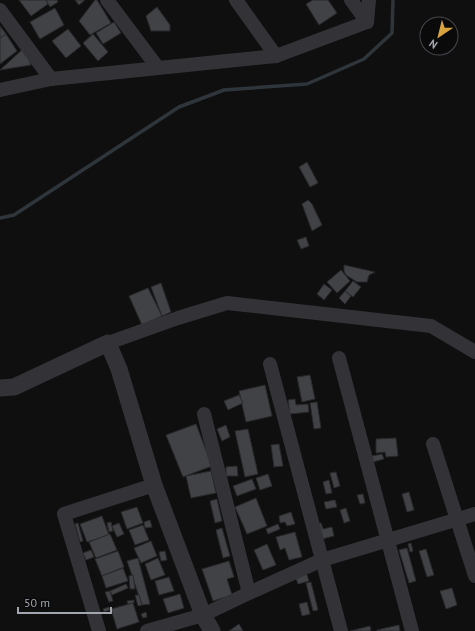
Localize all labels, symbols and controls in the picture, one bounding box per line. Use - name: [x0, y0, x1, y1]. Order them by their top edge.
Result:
- north arrow: [419, 16, 459, 56]
- text: N: [426, 36, 440, 52]
- scale bar: [18, 589, 111, 615]
- text: 50 m: [24, 595, 50, 610]

